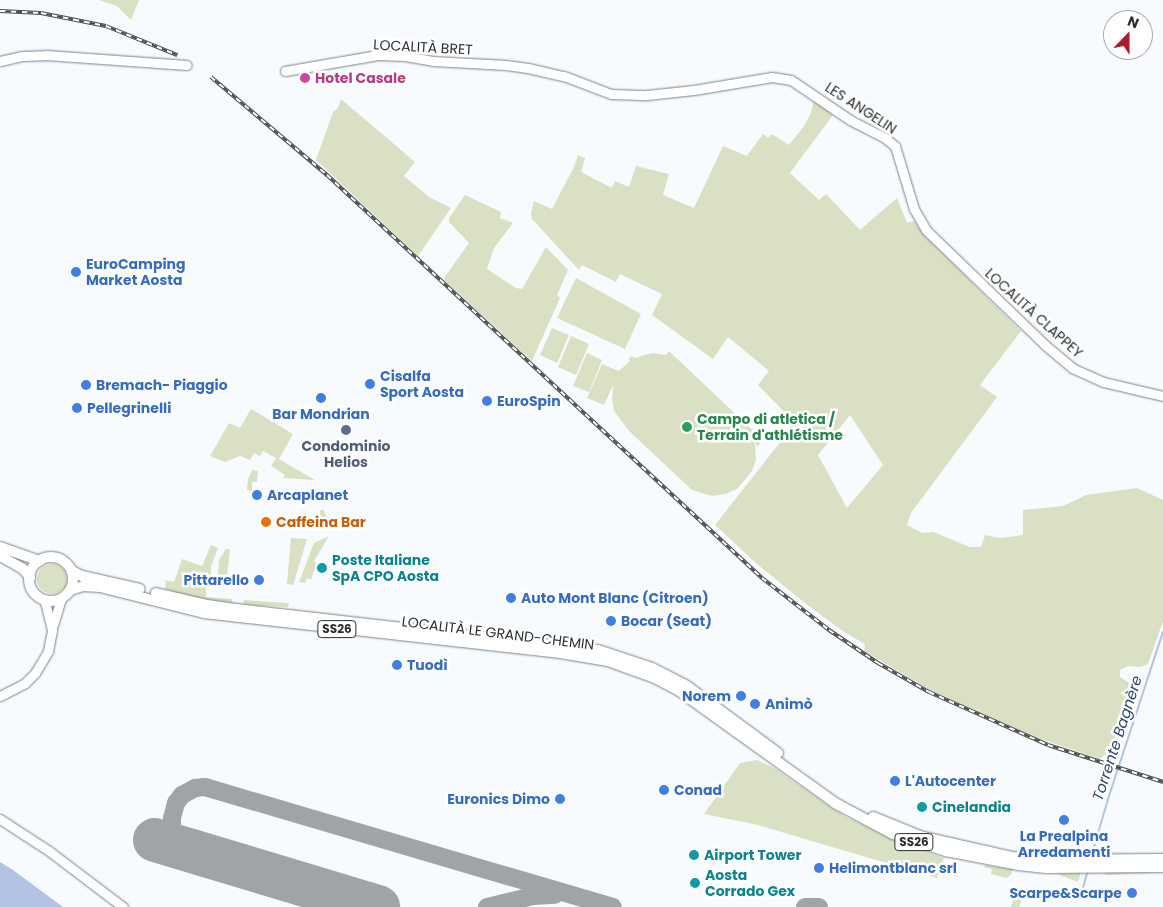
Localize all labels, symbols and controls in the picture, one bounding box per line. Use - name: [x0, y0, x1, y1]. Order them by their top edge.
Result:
- north arrow: [1103, 10, 1153, 60]
- text: N: [1125, 11, 1142, 33]
- street label: LOCALITÀ BRET: [373, 36, 473, 58]
- place label: Hotel Casale: [315, 70, 406, 86]
- marker: Hotel Casale: [299, 72, 311, 84]
- street label: LES ANGELIN: [822, 79, 900, 137]
- place label: EuroCamping Market Aosta: [86, 256, 185, 288]
- street label: LOCALITÀ CLAPPEY: [982, 265, 1086, 361]
- marker: EuroCamping Market Aosta: [70, 266, 82, 278]
- place label: Cisalfa Sport Aosta: [380, 368, 464, 401]
- place label: Bremach- Piaggio: [96, 377, 228, 393]
- marker: Cisalfa Sport Aosta: [364, 378, 376, 390]
- marker: Bremach- Piaggio: [80, 379, 92, 391]
- marker: Bar Mondrian: [315, 392, 327, 404]
- place label: EuroSpin: [497, 393, 561, 409]
- marker: EuroSpin: [481, 395, 493, 407]
- place label: Pellegrinelli: [87, 400, 171, 416]
- marker: Pellegrinelli: [71, 402, 83, 414]
- place label: Bar Mondrian: [272, 406, 370, 422]
- place label: Campo di atletica / Terrain d'athlétisme: [697, 411, 843, 444]
- marker: Campo di atletica / Terrain d'athlétisme: [681, 421, 693, 433]
- marker: Condominio Helios: [340, 424, 352, 436]
- place label: Condominio Helios: [302, 438, 390, 471]
- place label: Arcaplanet: [267, 487, 348, 503]
- marker: Arcaplanet: [251, 489, 263, 501]
- place label: Caffeina Bar: [276, 514, 366, 530]
- marker: Caffeina Bar: [260, 516, 272, 528]
- place label: Poste Italiane SpA CPO Aosta: [332, 552, 439, 584]
- marker: Poste Italiane SpA CPO Aosta: [316, 562, 328, 574]
- place label: Pittarello: [183, 572, 249, 588]
- marker: Pittarello: [253, 574, 265, 586]
- place label: Auto Mont Blanc (Citroen): [521, 590, 709, 606]
- marker: Auto Mont Blanc (Citroen): [505, 592, 517, 604]
- street label: LOCALITÀ LE GRAND-CHEMIN: [401, 613, 595, 653]
- place label: Bocar (Seat): [621, 613, 712, 629]
- marker: Bocar (Seat): [605, 615, 617, 627]
- road number: SS26: [317, 620, 357, 638]
- place label: Tuodì: [407, 657, 448, 673]
- marker: Tuodì: [391, 659, 403, 671]
- water label: Torrente Bagnère: [1088, 673, 1146, 803]
- place label: Norem: [682, 688, 731, 704]
- marker: Norem: [735, 690, 747, 702]
- place label: Animò: [765, 696, 813, 712]
- marker: Animò: [749, 698, 761, 710]
- place label: L'Autocenter: [905, 773, 996, 789]
- marker: L'Autocenter: [889, 775, 901, 787]
- place label: Conad: [674, 782, 722, 798]
- marker: Conad: [658, 784, 670, 796]
- place label: Euronics Dimo: [447, 791, 550, 807]
- marker: Euronics Dimo: [554, 793, 566, 805]
- place label: Cinelandia: [932, 799, 1011, 815]
- marker: Cinelandia: [916, 801, 928, 813]
- marker: La Prealpina Arredamenti: [1058, 814, 1070, 826]
- place label: La Prealpina Arredamenti: [1018, 828, 1110, 860]
- road number: SS26: [894, 832, 934, 852]
- place label: Airport Tower: [704, 847, 801, 863]
- marker: Airport Tower: [688, 849, 700, 861]
- place label: Helimontblanc srl: [829, 860, 957, 876]
- marker: Helimontblanc srl: [813, 862, 825, 874]
- place label: Aosta Corrado Gex: [705, 867, 795, 900]
- marker: Aosta Corrado Gex: [689, 877, 701, 889]
- place label: Scarpe&Scarpe: [1009, 885, 1122, 901]
- marker: Scarpe&Scarpe: [1126, 887, 1138, 899]

